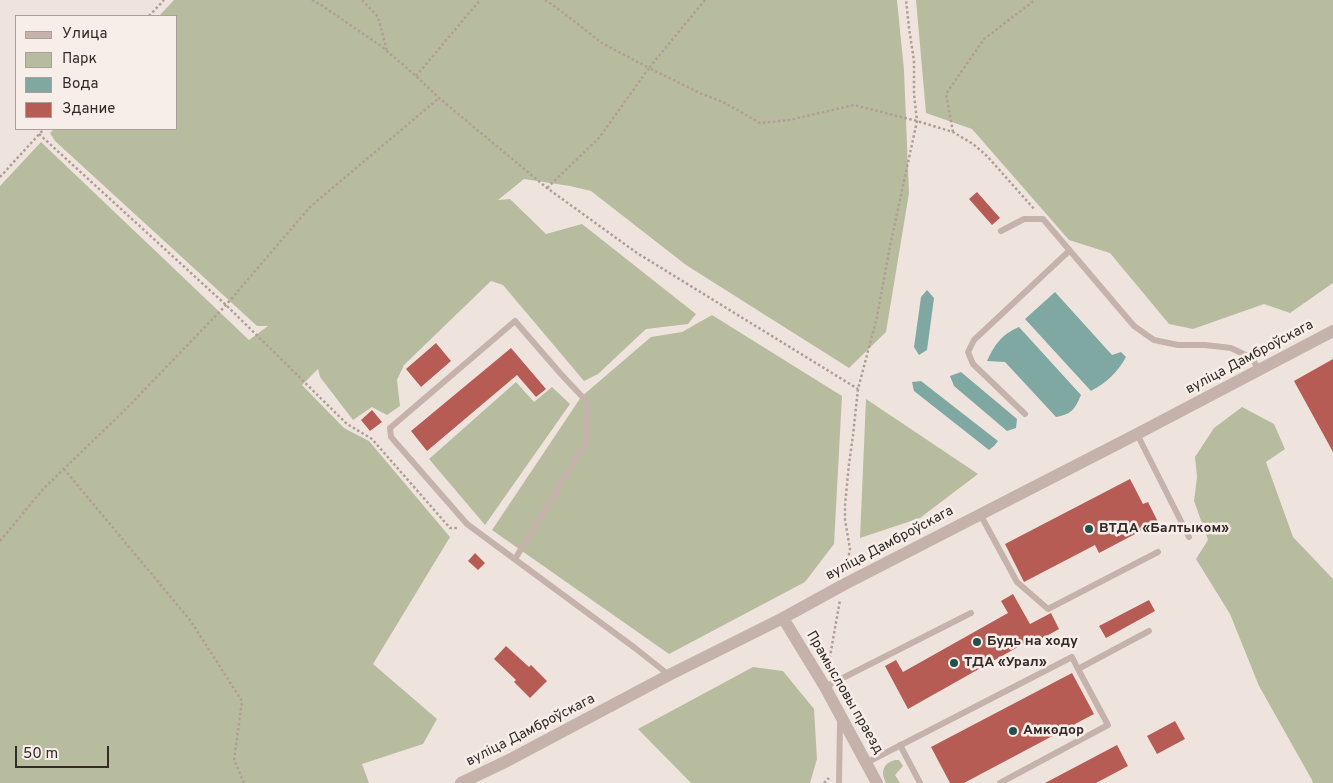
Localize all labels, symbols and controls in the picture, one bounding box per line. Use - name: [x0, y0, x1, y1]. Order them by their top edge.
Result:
- legend: [15, 15, 178, 130]
- text: Улица: [62, 25, 107, 44]
- text: Парк: [62, 50, 97, 69]
- text: Вода: [62, 75, 98, 94]
- text: Здание: [62, 100, 115, 119]
- street label: вуліца Дамброўскага: [1183, 317, 1317, 399]
- street label: вуліца Дамброўскага: [823, 503, 957, 585]
- place label: ВТДА «Балтыком»: [1099, 521, 1229, 537]
- marker: ВТДА «Балтыком»: [1083, 523, 1095, 535]
- street label: Прамысловы праезд: [802, 628, 886, 758]
- place label: Будь на ходу: [987, 634, 1078, 650]
- marker: Будь на ходу: [971, 636, 983, 648]
- place label: ТДА «Урал»: [964, 655, 1047, 671]
- marker: ТДА «Урал»: [948, 657, 960, 669]
- street label: вуліца Дамброўскага: [464, 691, 598, 771]
- place label: Амкодор: [1023, 723, 1084, 739]
- marker: Амкодор: [1007, 725, 1019, 737]
- scale bar: [18, 736, 111, 768]
- text: 50 m: [23, 745, 58, 764]

